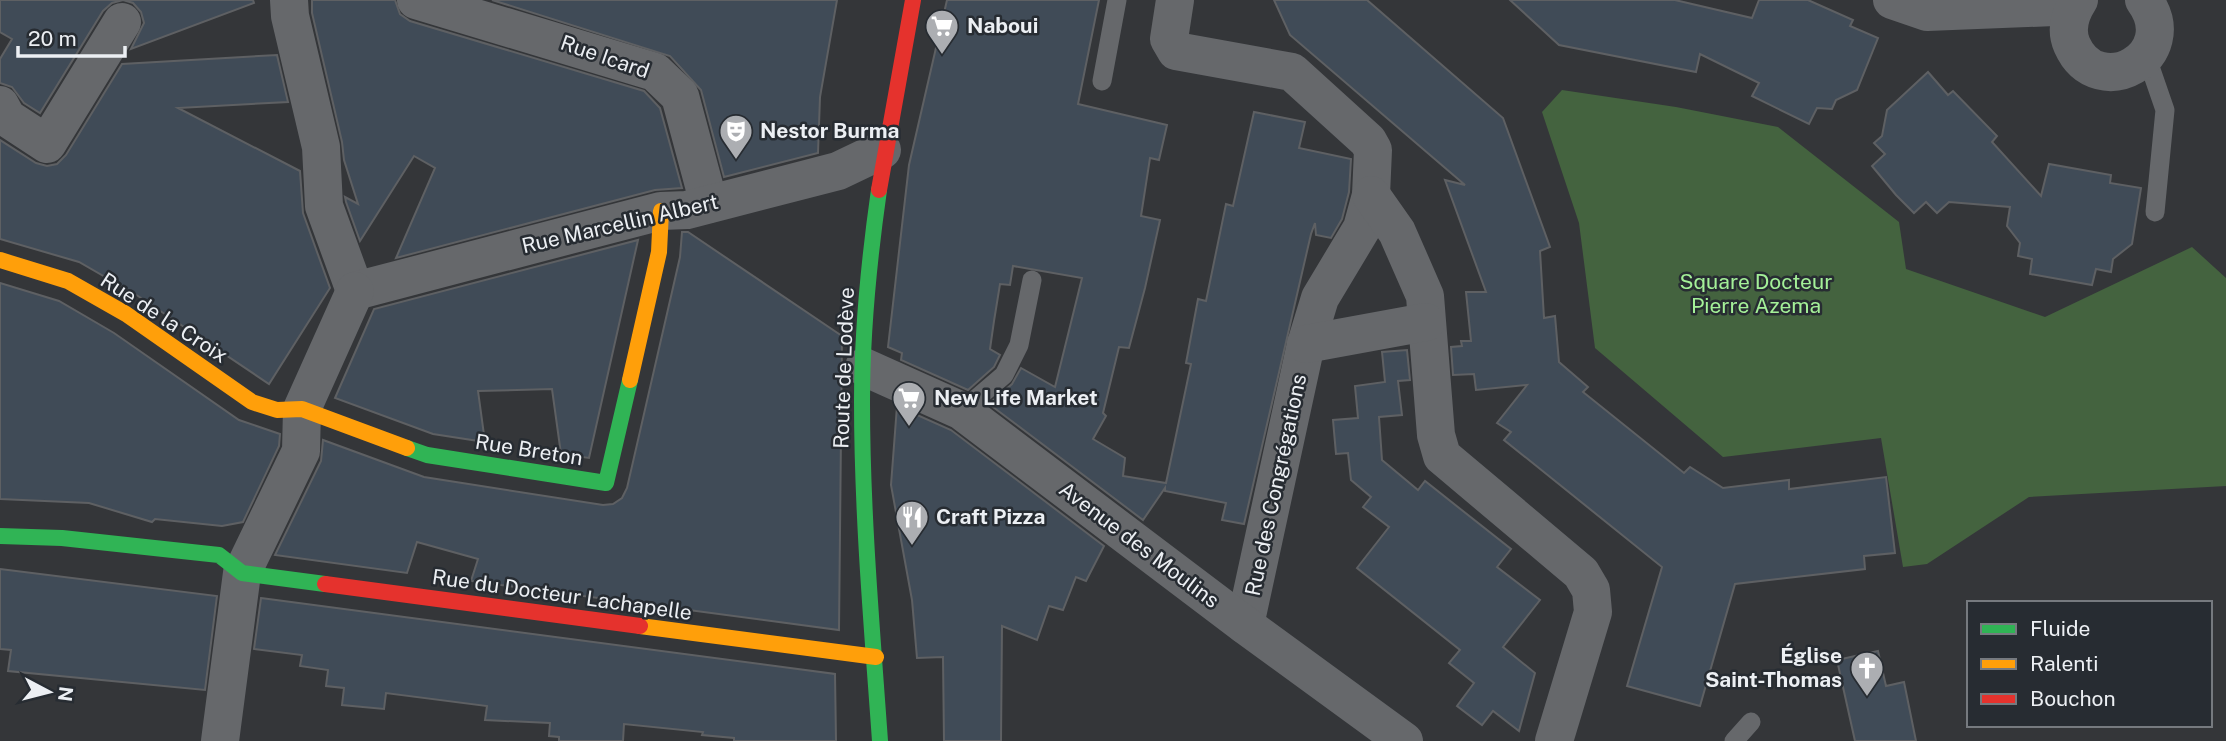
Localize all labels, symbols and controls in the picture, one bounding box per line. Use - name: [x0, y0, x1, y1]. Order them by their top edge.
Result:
- supermarket icon: Naboui: [923, 7, 961, 56]
- place label: Naboui: [967, 13, 1038, 38]
- scale bar: [18, 14, 124, 58]
- text: 20 m: [28, 26, 77, 51]
- street label: Rue Icard: [557, 30, 653, 83]
- theatre icon: Nestor Burma: [717, 112, 755, 161]
- place label: Nestor Burma: [760, 118, 899, 143]
- street label: Rue Marcellin Albert: [519, 189, 721, 258]
- street label: Rue de la Croix: [96, 267, 233, 368]
- park label: Square Docteur Pierre Azema: [1680, 269, 1832, 318]
- street label: Route de Lodève: [828, 287, 859, 449]
- street label: Rue des Congrégations: [1240, 372, 1311, 598]
- supermarket icon: New Life Market: [890, 379, 928, 428]
- place label: New Life Market: [934, 385, 1098, 410]
- street label: Rue Breton: [474, 429, 585, 470]
- street label: Avenue des Moulins: [1054, 476, 1224, 613]
- restaurant icon: Craft Pizza: [893, 498, 931, 547]
- place label: Craft Pizza: [936, 504, 1045, 529]
- street label: Rue du Docteur Lachapelle: [431, 564, 693, 625]
- legend: [1967, 601, 2212, 727]
- text: Fluide: [2030, 616, 2090, 641]
- place label: Église Saint-Thomas: [1705, 643, 1842, 692]
- church icon: Église Saint-Thomas: [1848, 649, 1886, 698]
- text: Ralenti: [2030, 651, 2098, 676]
- north arrow: [14, 657, 84, 727]
- text: N: [54, 685, 78, 703]
- text: Bouchon: [2030, 686, 2116, 711]

